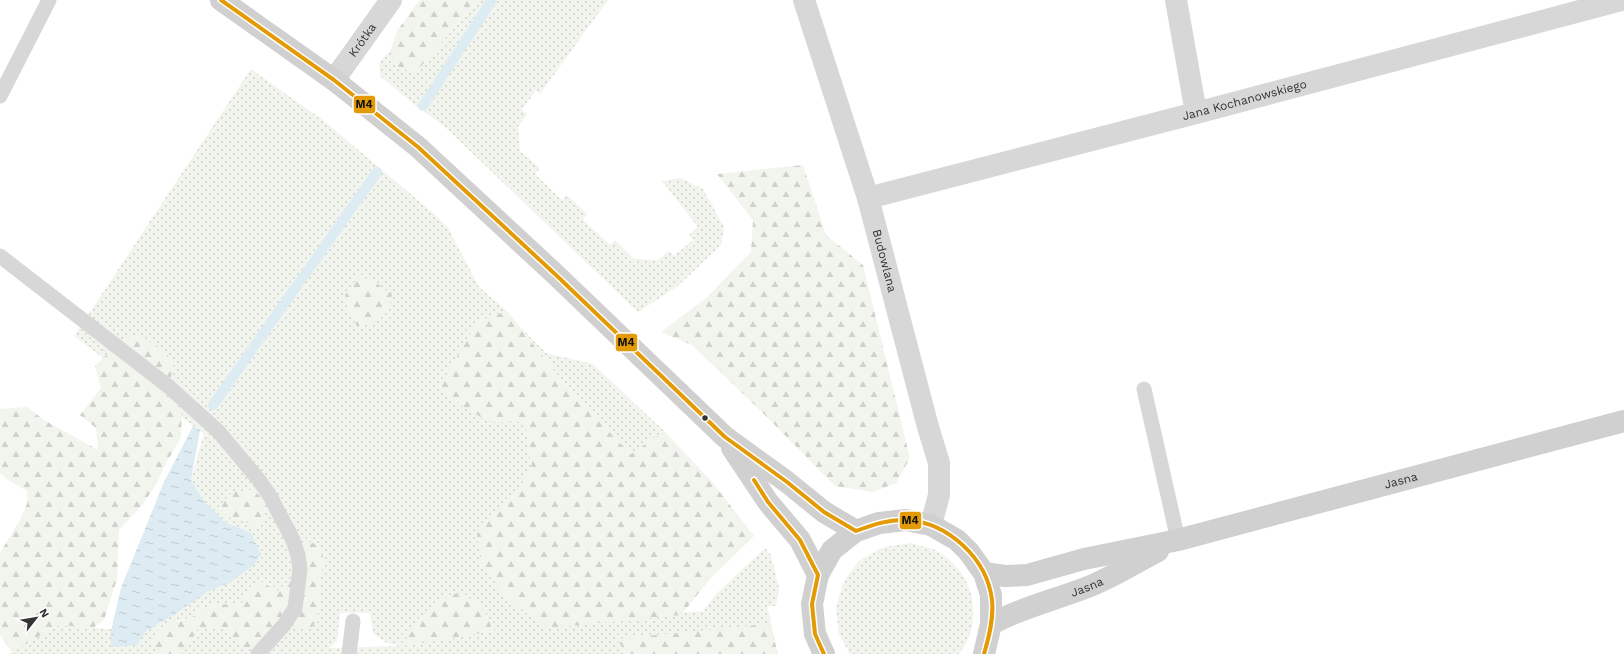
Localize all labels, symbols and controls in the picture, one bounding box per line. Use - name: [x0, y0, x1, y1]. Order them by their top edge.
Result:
- street label: Krótka: [346, 20, 379, 60]
- street label: Jana Kochanowskiego: [1181, 77, 1308, 123]
- line badge: M4: [353, 95, 376, 114]
- text: M4: [355, 98, 373, 111]
- street label: Budowlana: [869, 228, 899, 294]
- line badge: M4: [615, 333, 638, 352]
- text: M4: [617, 336, 635, 349]
- unlabelled marker: [700, 413, 710, 423]
- street label: Jasna: [1383, 469, 1419, 492]
- line badge: M4: [899, 511, 922, 530]
- text: M4: [901, 514, 919, 527]
- street label: Jasna: [1069, 574, 1106, 600]
- north arrow: [16, 598, 56, 638]
- text: N: [36, 606, 52, 620]

